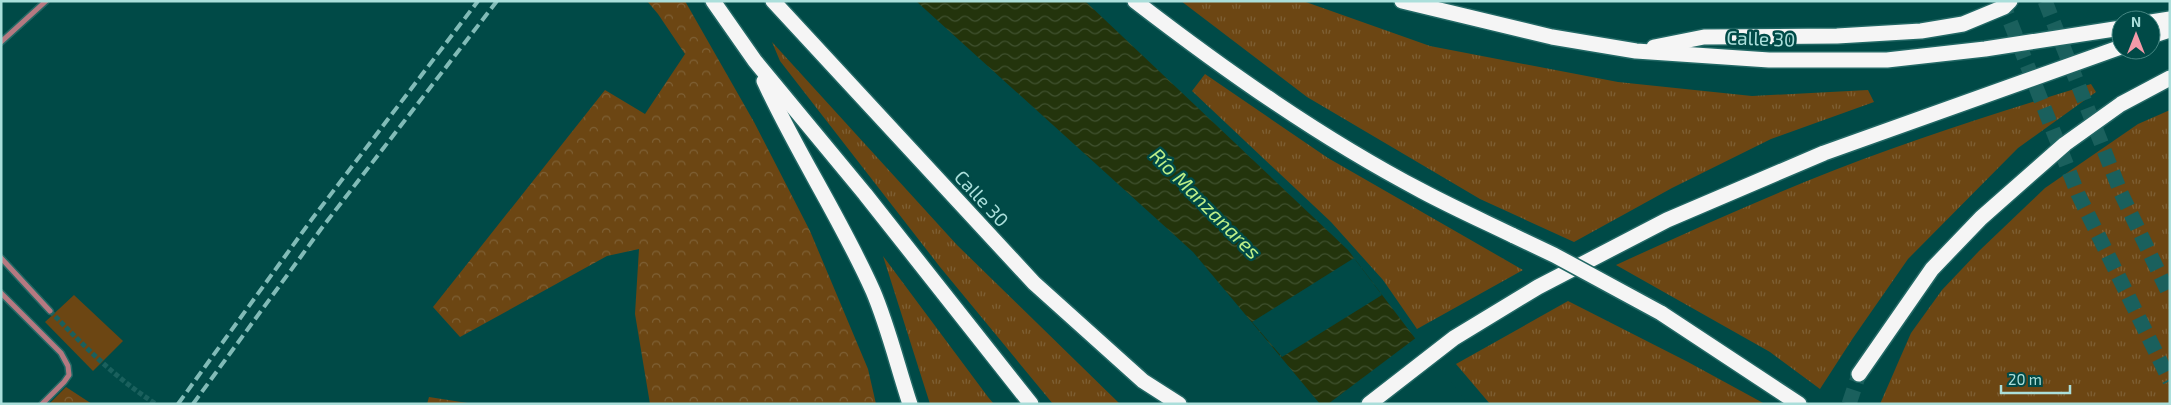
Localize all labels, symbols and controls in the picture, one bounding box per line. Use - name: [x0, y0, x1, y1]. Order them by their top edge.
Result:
- north arrow: [2111, 10, 2161, 60]
- text: N: [2131, 13, 2141, 30]
- street label: Calle 30: [1726, 25, 1796, 51]
- water label: Río Manzanares: [1146, 143, 1266, 263]
- street label: Calle 30: [950, 165, 1014, 231]
- scale bar: [2001, 362, 2070, 394]
- text: 20 m: [2008, 370, 2042, 388]

